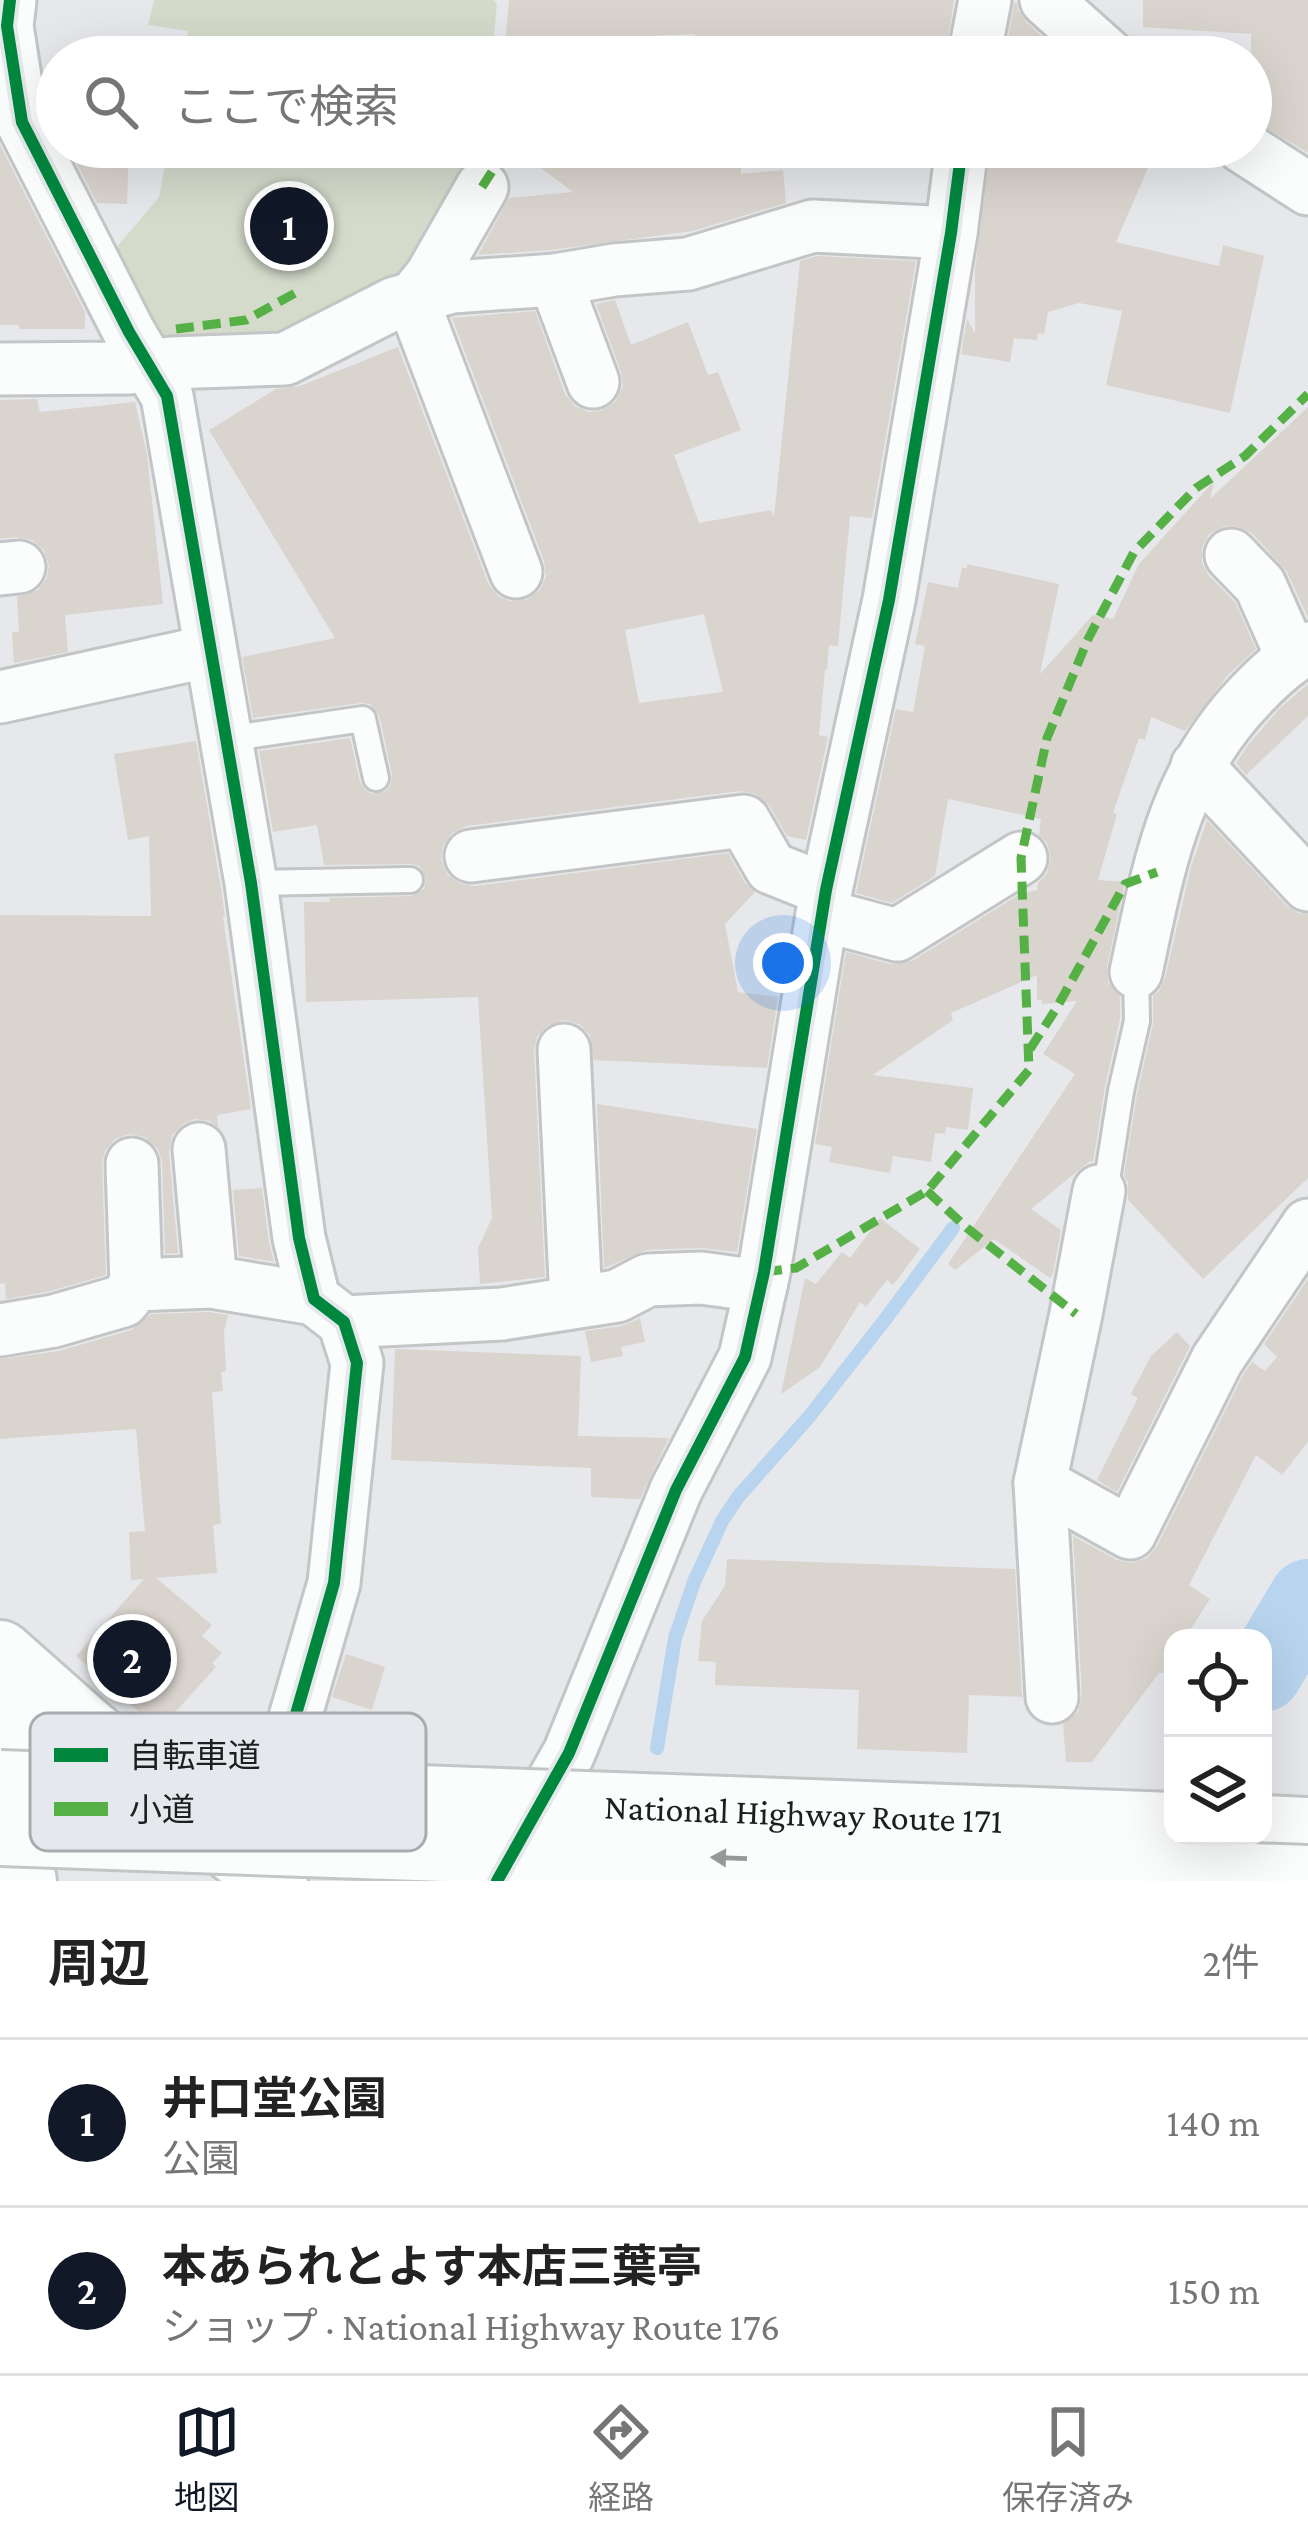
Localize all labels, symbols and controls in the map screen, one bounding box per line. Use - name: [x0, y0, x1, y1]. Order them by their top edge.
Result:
- search box: [36, 36, 1272, 168]
- icon: search: [78, 69, 144, 135]
- text: ここで検索: [174, 82, 399, 132]
- pin: 1: [250, 181, 328, 271]
- your location: [753, 933, 813, 993]
- pin: 2: [93, 1614, 171, 1704]
- map controls: [1164, 1629, 1272, 1845]
- button: locate: [1164, 1629, 1272, 1737]
- legend: [30, 1713, 426, 1851]
- text: 自転車道: [129, 1737, 261, 1774]
- button: layers: [1164, 1737, 1272, 1845]
- street label: National Highway Route 171: [604, 1787, 1003, 1841]
- text: 小道: [129, 1791, 195, 1828]
- one-way arrow: [709, 1848, 747, 1867]
- text: 周辺: [48, 1935, 150, 1992]
- text: 2件: [1202, 1941, 1260, 1984]
- text: 井口堂公園: [162, 2074, 387, 2124]
- text: 1: [80, 2101, 94, 2144]
- text: 140 m: [1166, 2101, 1260, 2144]
- text: 公園: [162, 2137, 240, 2180]
- text: 本あられとよす本店三葉亭: [162, 2242, 702, 2292]
- text: 2: [77, 2269, 97, 2312]
- text: 150 m: [1168, 2269, 1260, 2312]
- text: ショップ · National Highway Route 176: [162, 2305, 780, 2348]
- tab: 地図: [174, 2399, 240, 2519]
- tab: 経路: [588, 2399, 654, 2519]
- tab: 保存済み: [1002, 2399, 1134, 2519]

